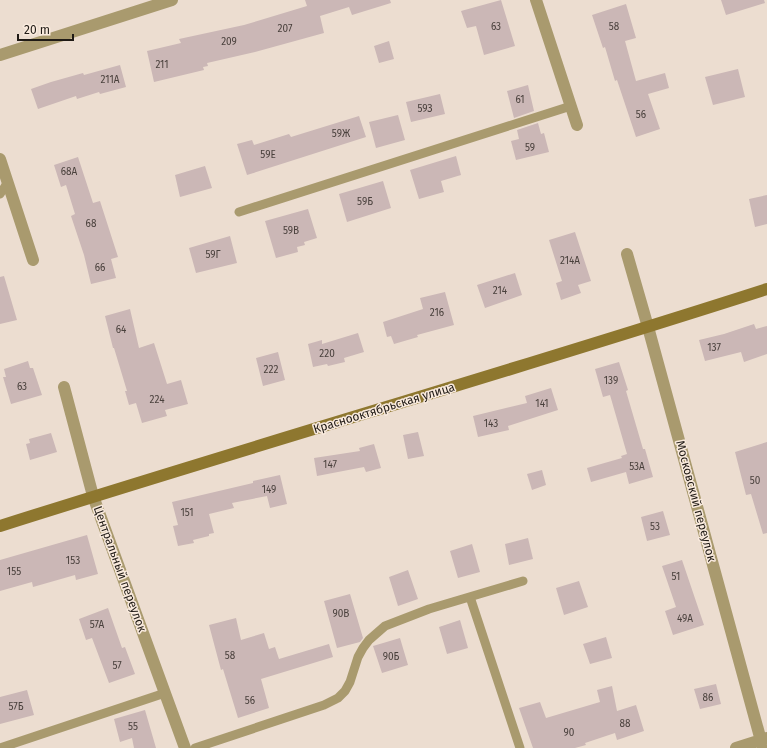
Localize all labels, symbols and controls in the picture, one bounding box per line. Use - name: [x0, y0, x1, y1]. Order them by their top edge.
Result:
- scale bar: [18, 16, 73, 42]
- house number: 63: [491, 21, 501, 33]
- house number: 58: [609, 21, 620, 33]
- text: 20 m: [24, 23, 50, 37]
- house number: 207: [278, 23, 293, 35]
- house number: 209: [221, 36, 237, 48]
- house number: 211: [155, 59, 169, 71]
- house number: 211А: [101, 74, 120, 86]
- house number: 61: [515, 94, 525, 106]
- house number: 59З: [417, 103, 433, 115]
- house number: 56: [636, 109, 646, 121]
- house number: 59Ж: [332, 128, 351, 140]
- house number: 59: [525, 142, 535, 154]
- house number: 59Е: [260, 149, 276, 161]
- house number: 68А: [61, 166, 78, 178]
- house number: 59Б: [357, 196, 373, 208]
- house number: 68: [86, 218, 97, 230]
- house number: 59В: [283, 225, 299, 237]
- house number: 59Г: [205, 249, 221, 261]
- house number: 214А: [560, 255, 580, 267]
- house number: 66: [95, 262, 105, 274]
- house number: 214: [493, 285, 508, 297]
- house number: 216: [430, 307, 444, 319]
- house number: 64: [116, 324, 127, 336]
- house number: 137: [707, 342, 721, 354]
- house number: 220: [319, 348, 335, 360]
- house number: 222: [264, 364, 278, 376]
- house number: 139: [604, 375, 618, 387]
- street label: Краснооктябрьская улица: [312, 380, 456, 436]
- house number: 63: [17, 381, 27, 393]
- house number: 224: [150, 394, 165, 406]
- house number: 141: [535, 398, 549, 410]
- house number: 143: [484, 418, 498, 430]
- street label: Московский переулок: [673, 439, 719, 564]
- house number: 147: [323, 459, 337, 471]
- house number: 53А: [629, 461, 645, 473]
- house number: 50: [750, 475, 761, 487]
- house number: 149: [262, 484, 276, 496]
- street label: Центральный переулок: [91, 504, 150, 635]
- house number: 151: [180, 507, 194, 519]
- house number: 53: [650, 521, 660, 533]
- house number: 153: [66, 555, 80, 567]
- house number: 155: [7, 566, 21, 578]
- house number: 51: [672, 571, 680, 583]
- house number: 90В: [333, 608, 349, 620]
- house number: 49А: [677, 613, 693, 625]
- house number: 57А: [90, 619, 105, 631]
- house number: 58: [225, 650, 236, 662]
- house number: 90Б: [383, 651, 400, 663]
- house number: 57: [112, 660, 122, 672]
- house number: 86: [703, 692, 713, 704]
- house number: 56: [245, 695, 255, 707]
- house number: 57Б: [9, 701, 24, 713]
- house number: 88: [619, 718, 631, 730]
- house number: 55: [128, 721, 138, 733]
- house number: 90: [564, 727, 575, 739]

